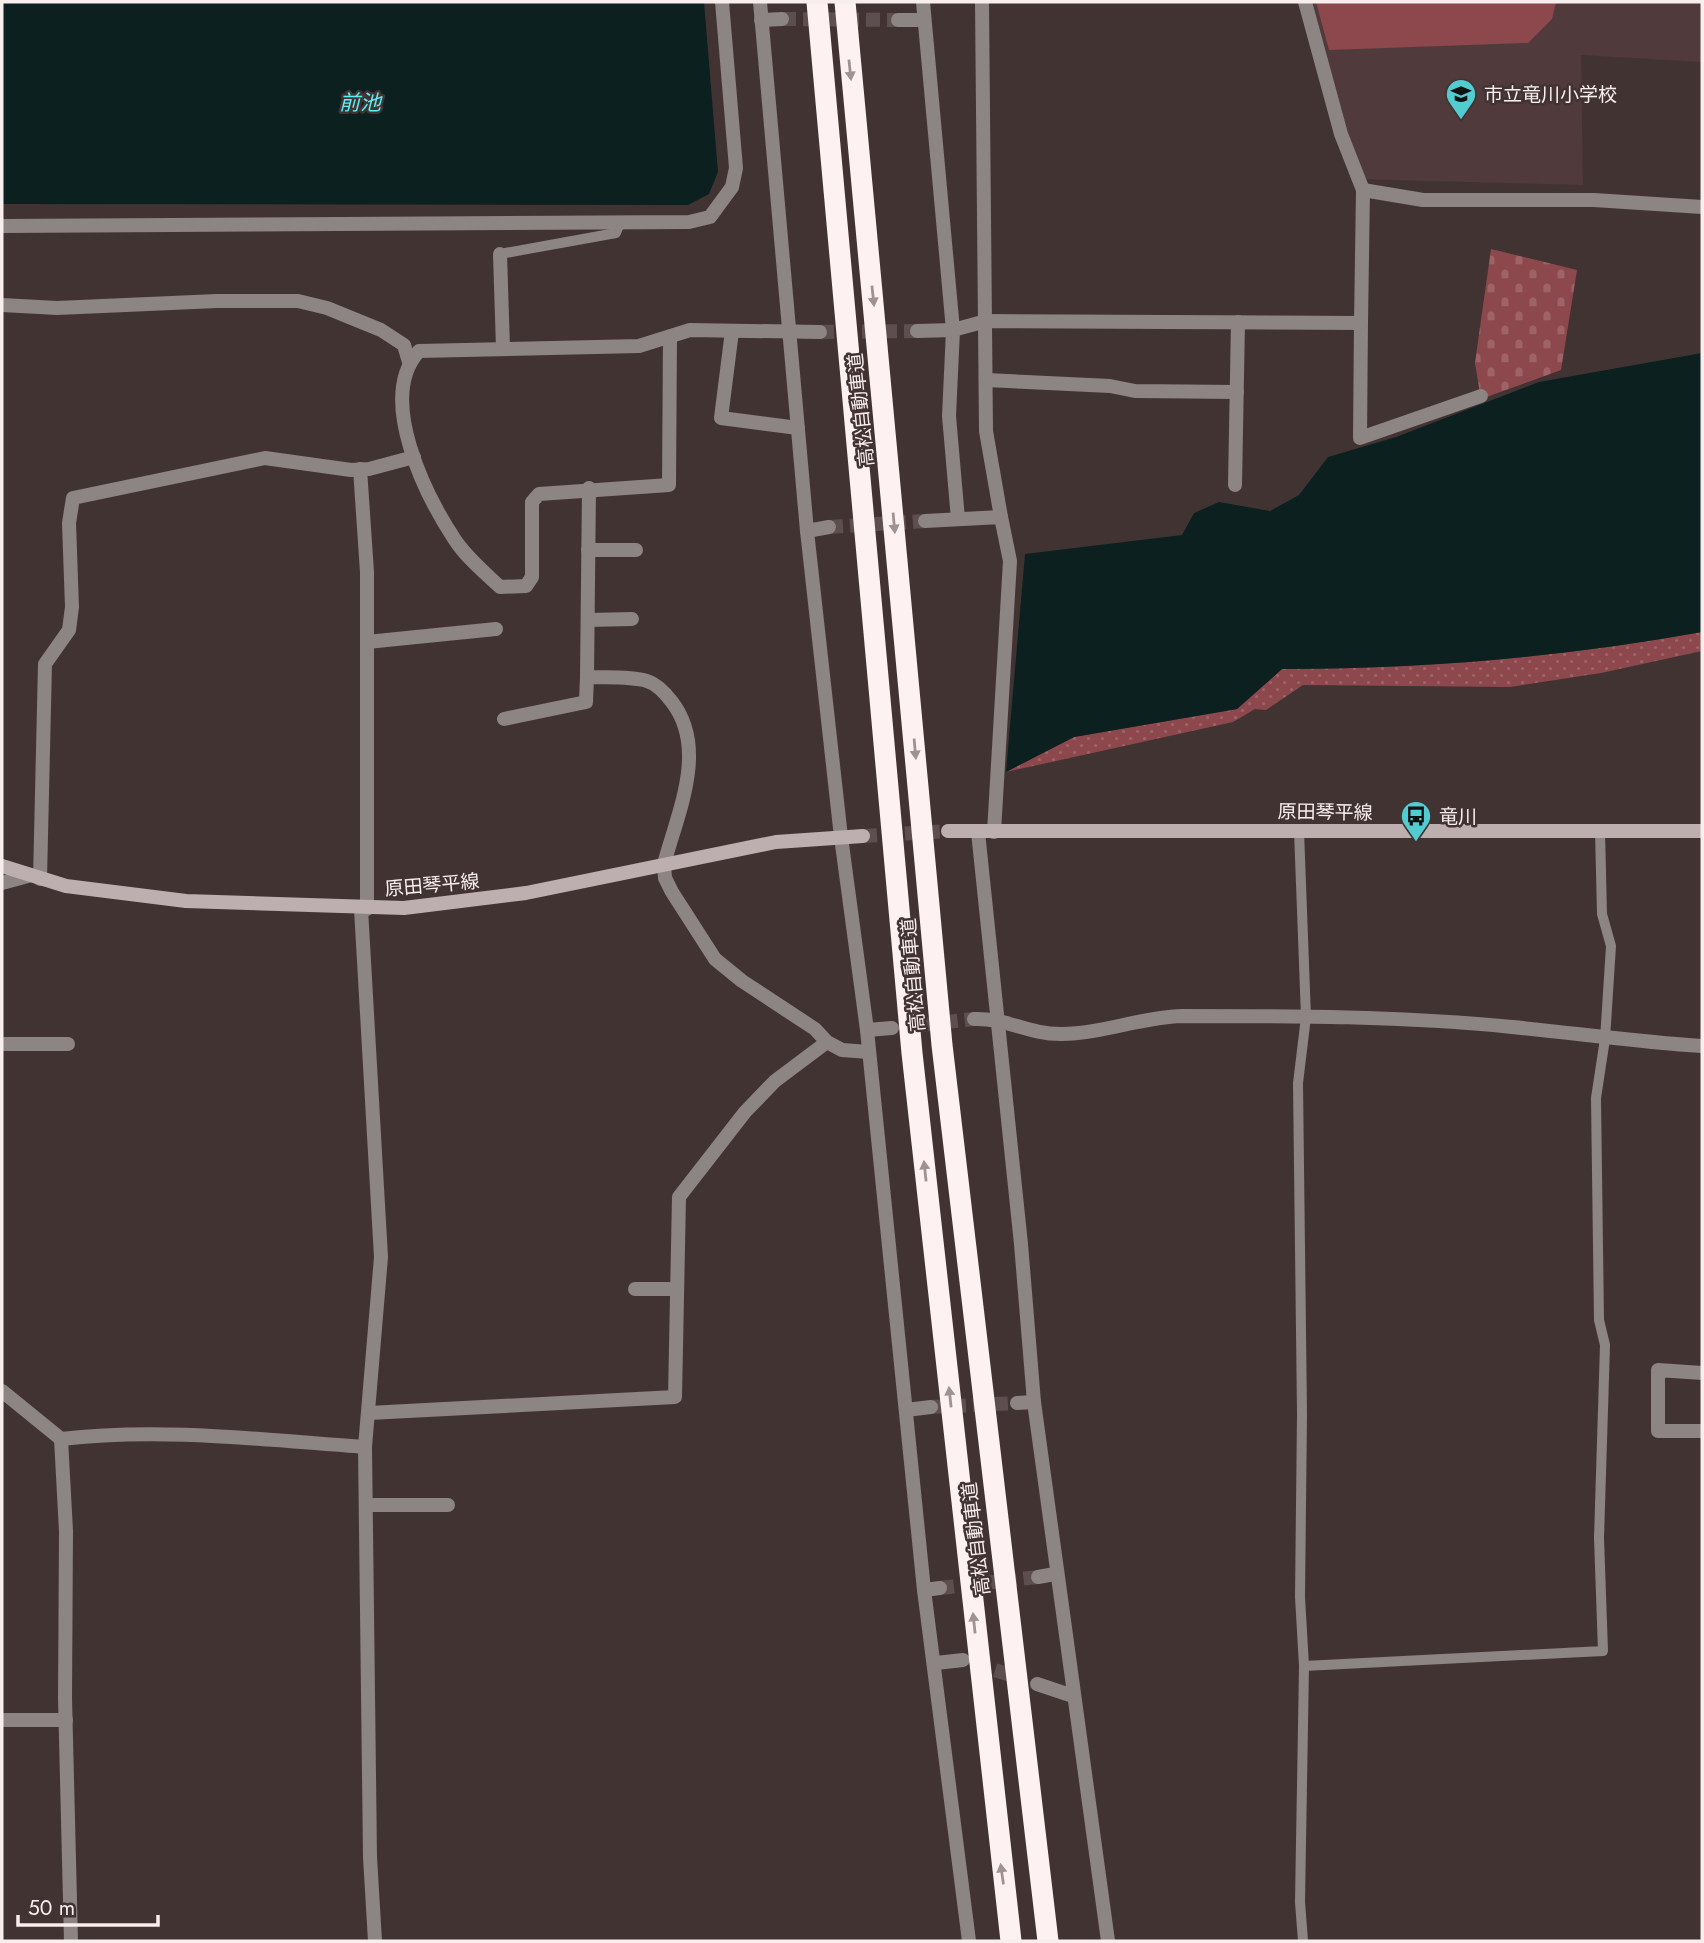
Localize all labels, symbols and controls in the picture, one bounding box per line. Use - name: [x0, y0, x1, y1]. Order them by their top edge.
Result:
- one-way arrow: [845, 59, 856, 81]
- school or university icon: 市立竜川小学校: [1444, 77, 1478, 121]
- place label: 市立竜川小学校: [1484, 81, 1617, 108]
- water label: 前池: [339, 88, 383, 118]
- one-way arrow: [867, 285, 878, 307]
- street label: 高松自動車道: [842, 352, 880, 468]
- one-way arrow: [889, 512, 900, 534]
- one-way arrow: [910, 738, 921, 760]
- street label: 原田琴平線: [1277, 798, 1373, 826]
- bus stop icon: 竜川: [1399, 799, 1433, 843]
- place label: 竜川: [1439, 803, 1477, 830]
- street label: 原田琴平線: [383, 867, 481, 903]
- street label: 高松自動車道: [895, 917, 931, 1033]
- one-way arrow: [919, 1160, 930, 1182]
- one-way arrow: [944, 1386, 955, 1408]
- street label: 高松自動車道: [956, 1481, 996, 1597]
- one-way arrow: [968, 1612, 979, 1634]
- one-way arrow: [996, 1863, 1007, 1885]
- scale bar: [18, 1884, 158, 1928]
- text: 50 m: [28, 1893, 75, 1923]

